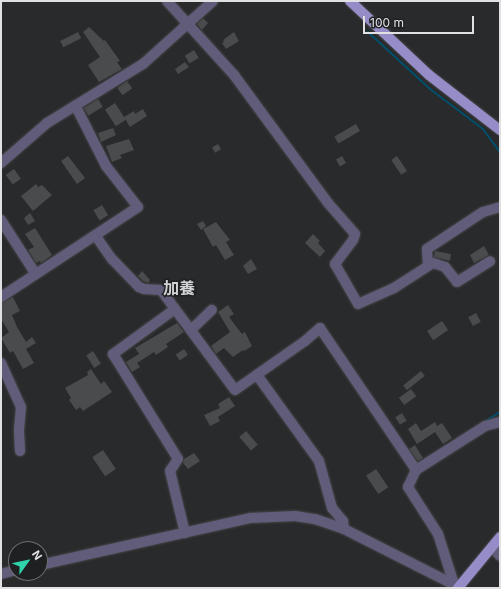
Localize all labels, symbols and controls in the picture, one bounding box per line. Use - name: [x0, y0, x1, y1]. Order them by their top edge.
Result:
- scale bar: [365, 8, 476, 34]
- text: 100 m: [370, 15, 404, 30]
- district label: 加養: [163, 278, 195, 298]
- north arrow: [8, 541, 48, 581]
- text: N: [29, 548, 45, 562]

